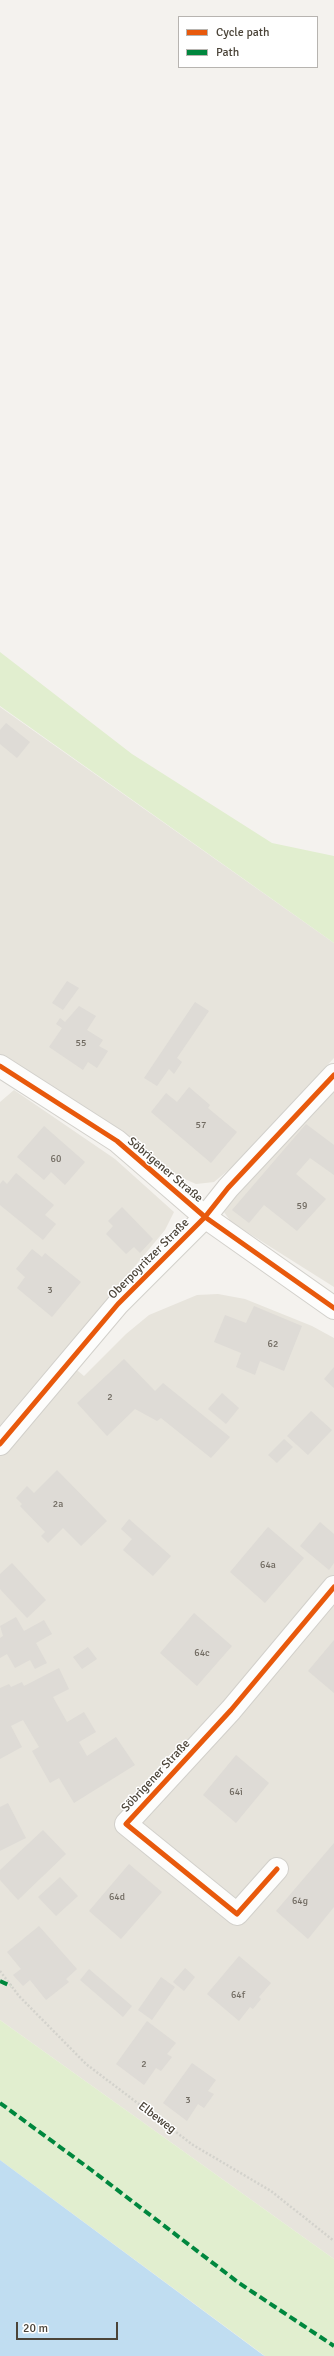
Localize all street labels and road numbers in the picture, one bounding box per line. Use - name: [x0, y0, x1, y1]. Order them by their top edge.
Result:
- street label: Söbrigener Straße: [124, 1134, 206, 1206]
- street label: Oberpoyritzer Straße: [106, 1216, 192, 1302]
- street label: Söbrigener Straße: [119, 1737, 193, 1815]
- street label: Elbeweg: [135, 2099, 179, 2137]

